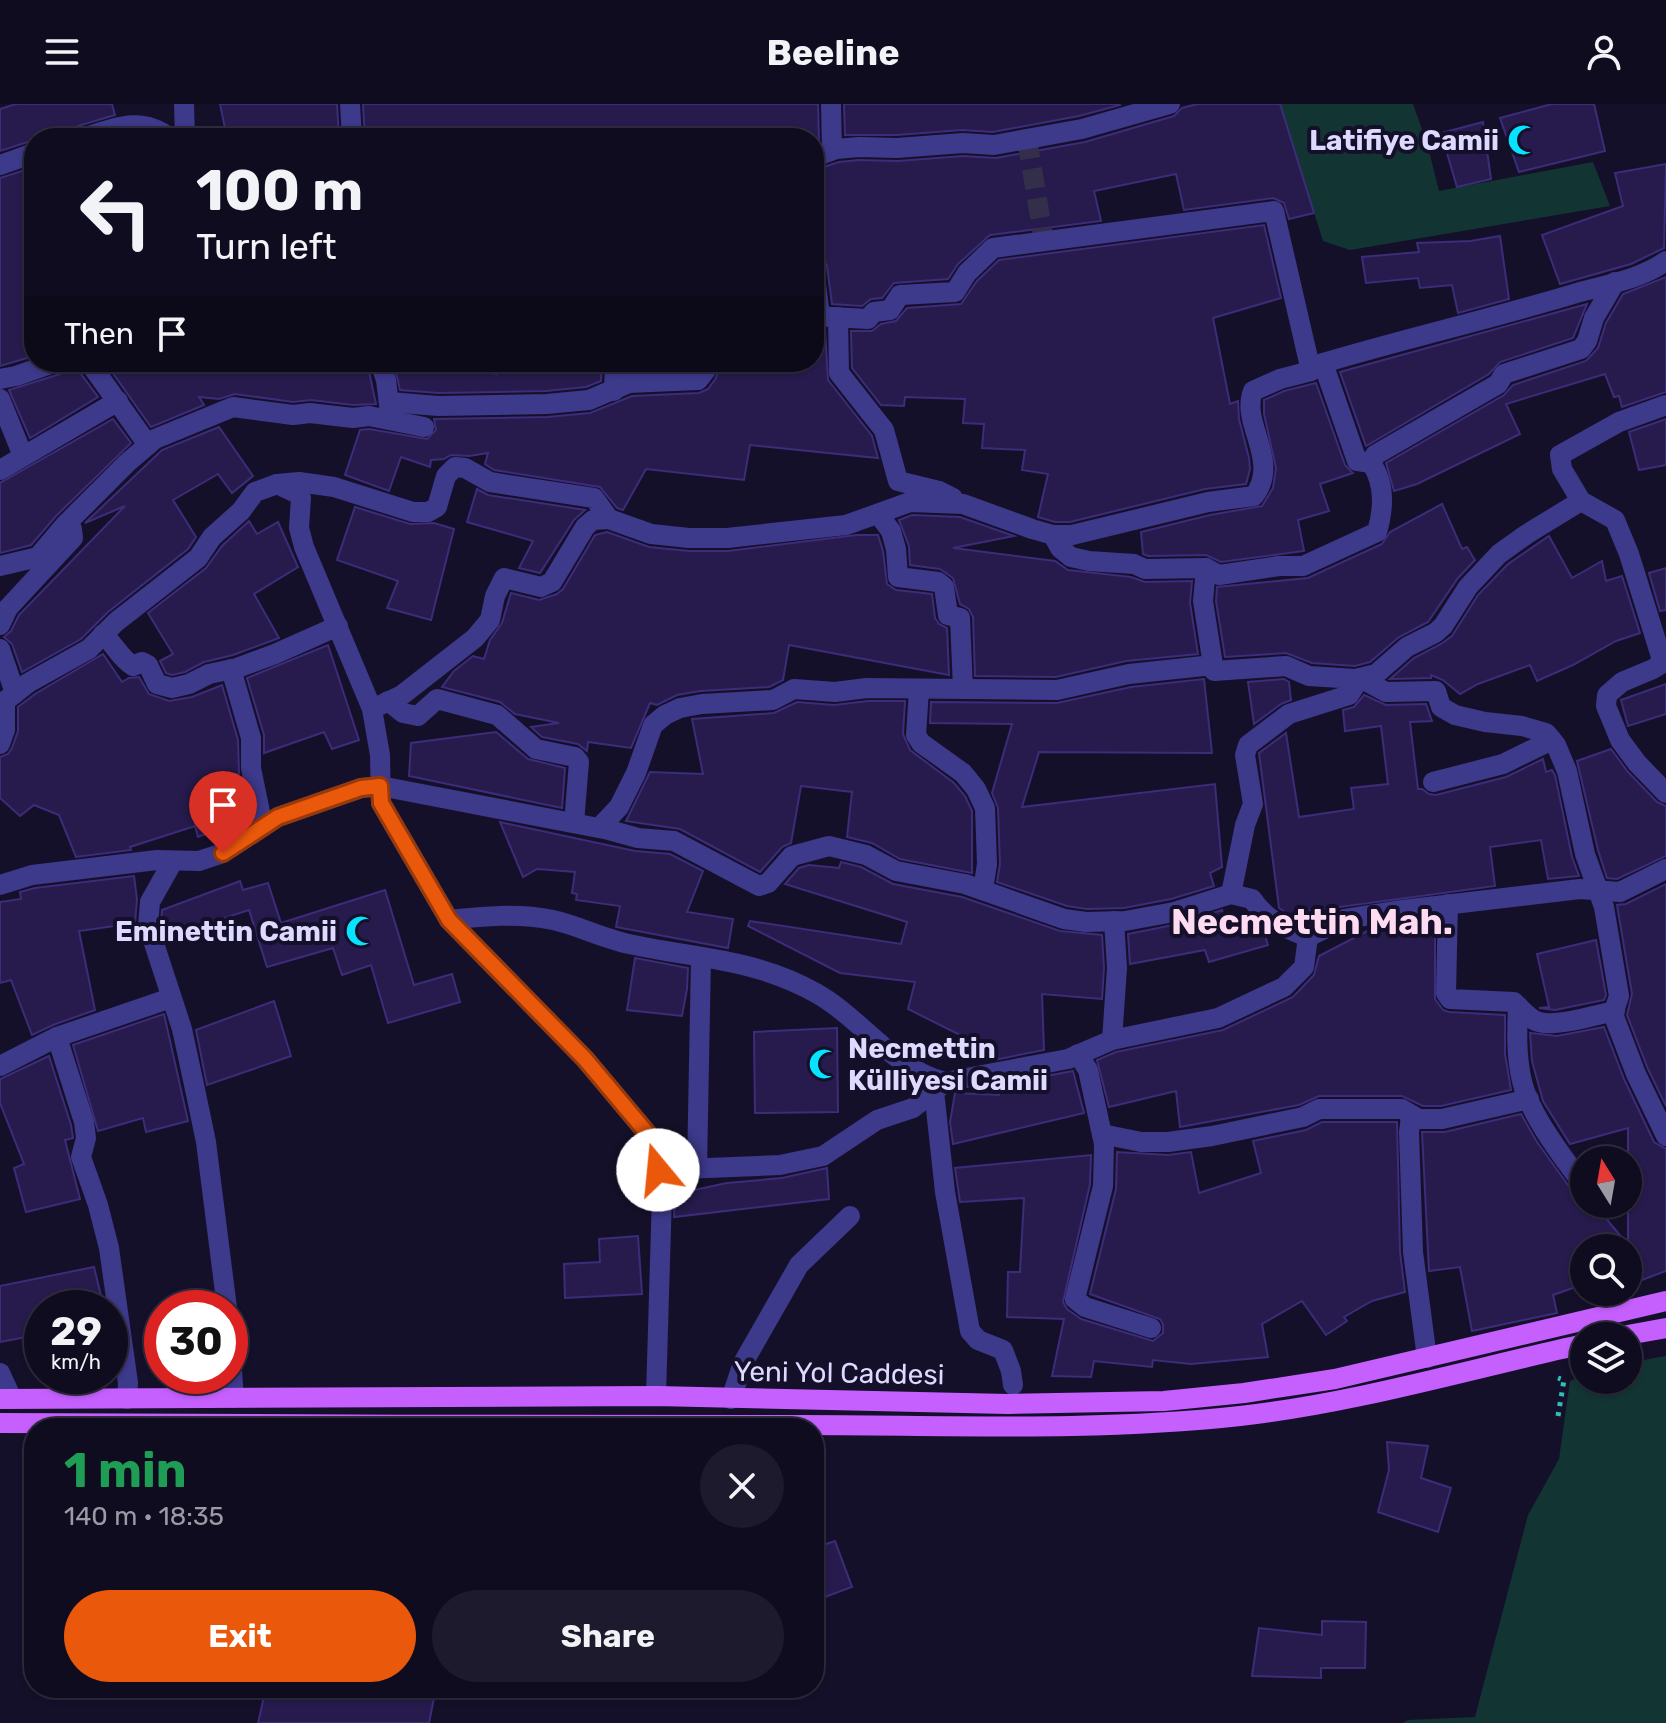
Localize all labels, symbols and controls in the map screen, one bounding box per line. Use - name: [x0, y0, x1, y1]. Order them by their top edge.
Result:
- icon: menu: [40, 30, 84, 74]
- icon: person: [1582, 30, 1626, 74]
- text: Beeline: [766, 31, 900, 74]
- mosque icon: Latifiye Camii: [1506, 123, 1540, 157]
- place label: Latifiye Camii: [1309, 124, 1499, 157]
- text: 100 m: [196, 158, 363, 224]
- icon: left: [64, 160, 168, 264]
- text: Turn left: [196, 225, 337, 268]
- icon: arrive: [150, 312, 194, 356]
- text: Then: [64, 316, 134, 352]
- pin: [189, 771, 257, 853]
- icon: arrive: [201, 783, 245, 827]
- district label: Necmettin Mah.: [1171, 900, 1453, 943]
- mosque icon: Eminettin Camii: [344, 914, 378, 948]
- place label: Eminettin Camii: [115, 915, 337, 948]
- place label: Necmettin Külliyesi Camii: [848, 1032, 1048, 1097]
- mosque icon: Necmettin Külliyesi Camii: [807, 1047, 841, 1081]
- position arrow: [616, 1128, 700, 1212]
- north arrow: [1570, 1146, 1642, 1218]
- map controls: [1570, 1146, 1642, 1394]
- button: search: [1570, 1234, 1642, 1306]
- speed limit sign: 30: [144, 1290, 248, 1394]
- text: 29: [50, 1308, 102, 1355]
- button: layers: [1570, 1322, 1642, 1394]
- text: km/h: [51, 1350, 101, 1374]
- street label: Yeni Yol Caddesi: [733, 1355, 945, 1391]
- text: 1 min: [64, 1442, 187, 1499]
- button: close: [700, 1444, 784, 1528]
- text: 140 m · 18:35: [64, 1501, 224, 1532]
- button: Exit: [64, 1590, 416, 1682]
- button: Share: [432, 1590, 784, 1682]

